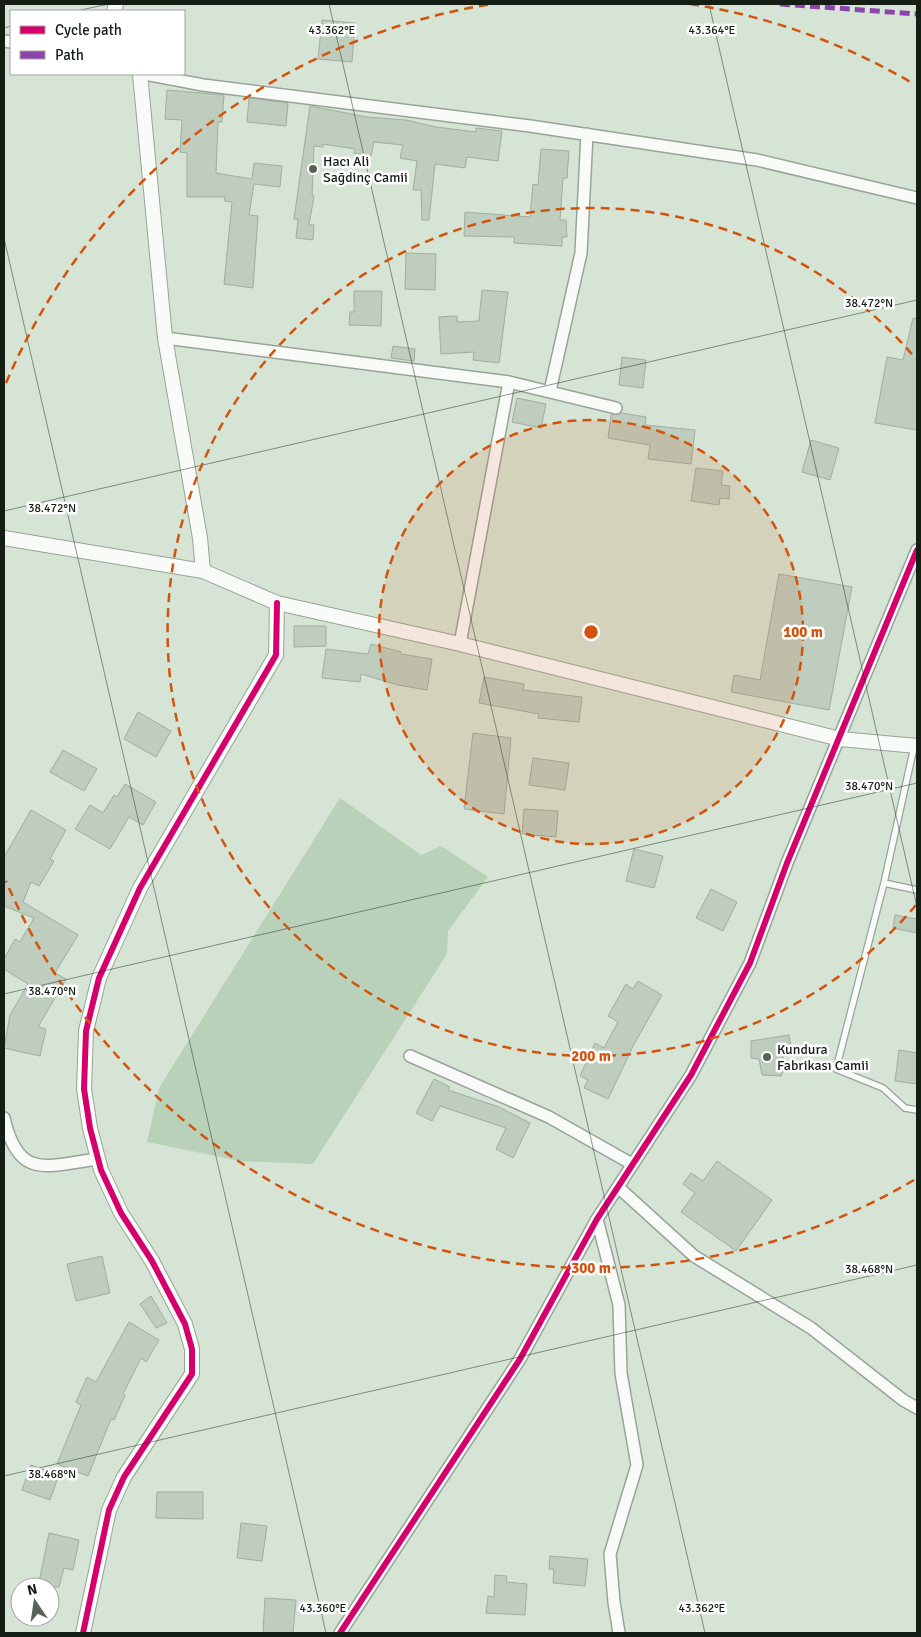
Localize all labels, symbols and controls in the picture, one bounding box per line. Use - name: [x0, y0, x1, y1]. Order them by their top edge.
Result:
- legend: [10, 10, 185, 75]
- text: Cycle path: [55, 21, 122, 39]
- text: 43.362°E: [309, 23, 356, 38]
- text: 43.364°E: [689, 23, 736, 38]
- text: Path: [55, 46, 84, 64]
- place label: Hacı Ali Sağdinç Camii: [323, 153, 408, 186]
- marker: Hacı Ali Sağdinç Camii: [307, 163, 319, 175]
- text: 38.472°N: [845, 296, 893, 311]
- text: 38.472°N: [28, 501, 76, 516]
- centre of rings: [582, 623, 600, 641]
- text: 100 m: [783, 623, 823, 641]
- text: 38.470°N: [845, 779, 893, 794]
- text: 38.470°N: [28, 984, 76, 999]
- place label: Kundura Fabrikası Camii: [777, 1041, 869, 1074]
- text: 200 m: [571, 1047, 611, 1065]
- marker: Kundura Fabrikası Camii: [761, 1051, 773, 1063]
- text: 300 m: [571, 1259, 611, 1277]
- text: 38.468°N: [845, 1262, 893, 1277]
- text: 38.468°N: [28, 1467, 76, 1482]
- north arrow: [10, 1577, 60, 1627]
- text: N: [26, 1580, 39, 1599]
- text: 43.360°E: [300, 1601, 347, 1616]
- text: 43.362°E: [679, 1601, 726, 1616]

